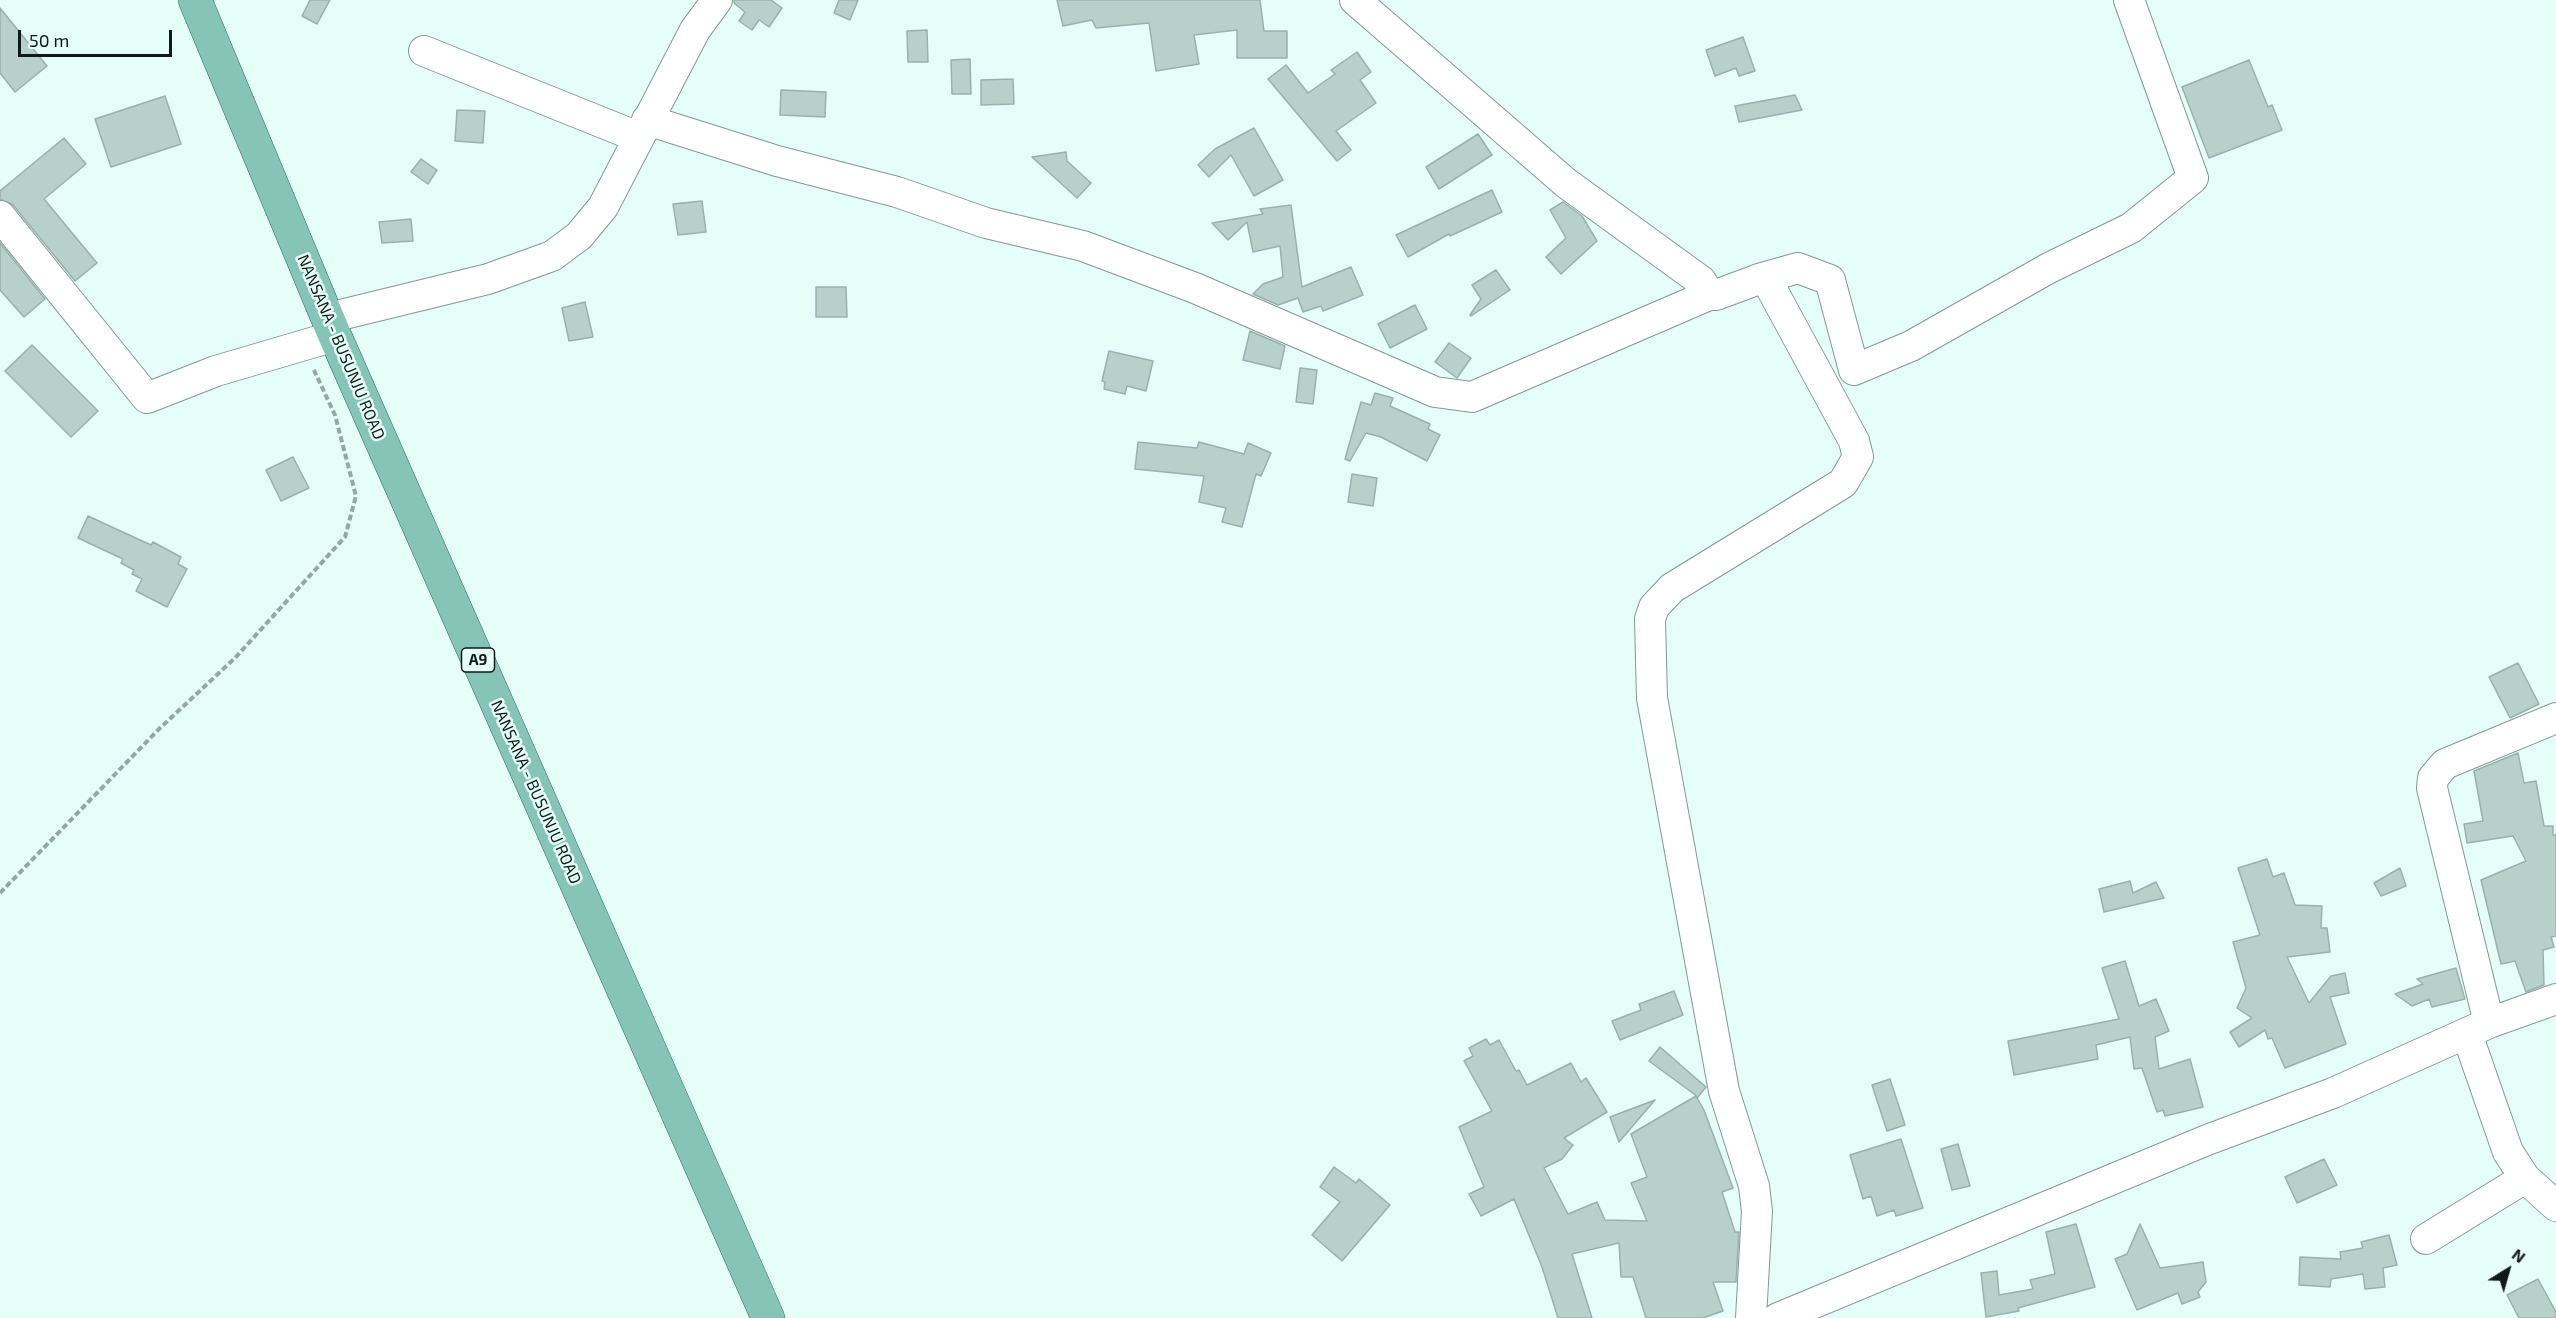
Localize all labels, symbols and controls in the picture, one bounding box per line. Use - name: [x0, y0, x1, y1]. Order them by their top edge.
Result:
- scale bar: [21, 18, 176, 56]
- text: 50 m: [29, 29, 69, 51]
- street label: NANSANA - BUSUNJU ROAD: [293, 252, 389, 442]
- road number: A9: [462, 648, 494, 672]
- street label: NANSANA - BUSUNJU ROAD: [487, 697, 585, 887]
- north arrow: [2478, 1240, 2538, 1300]
- text: N: [2509, 1244, 2529, 1266]

